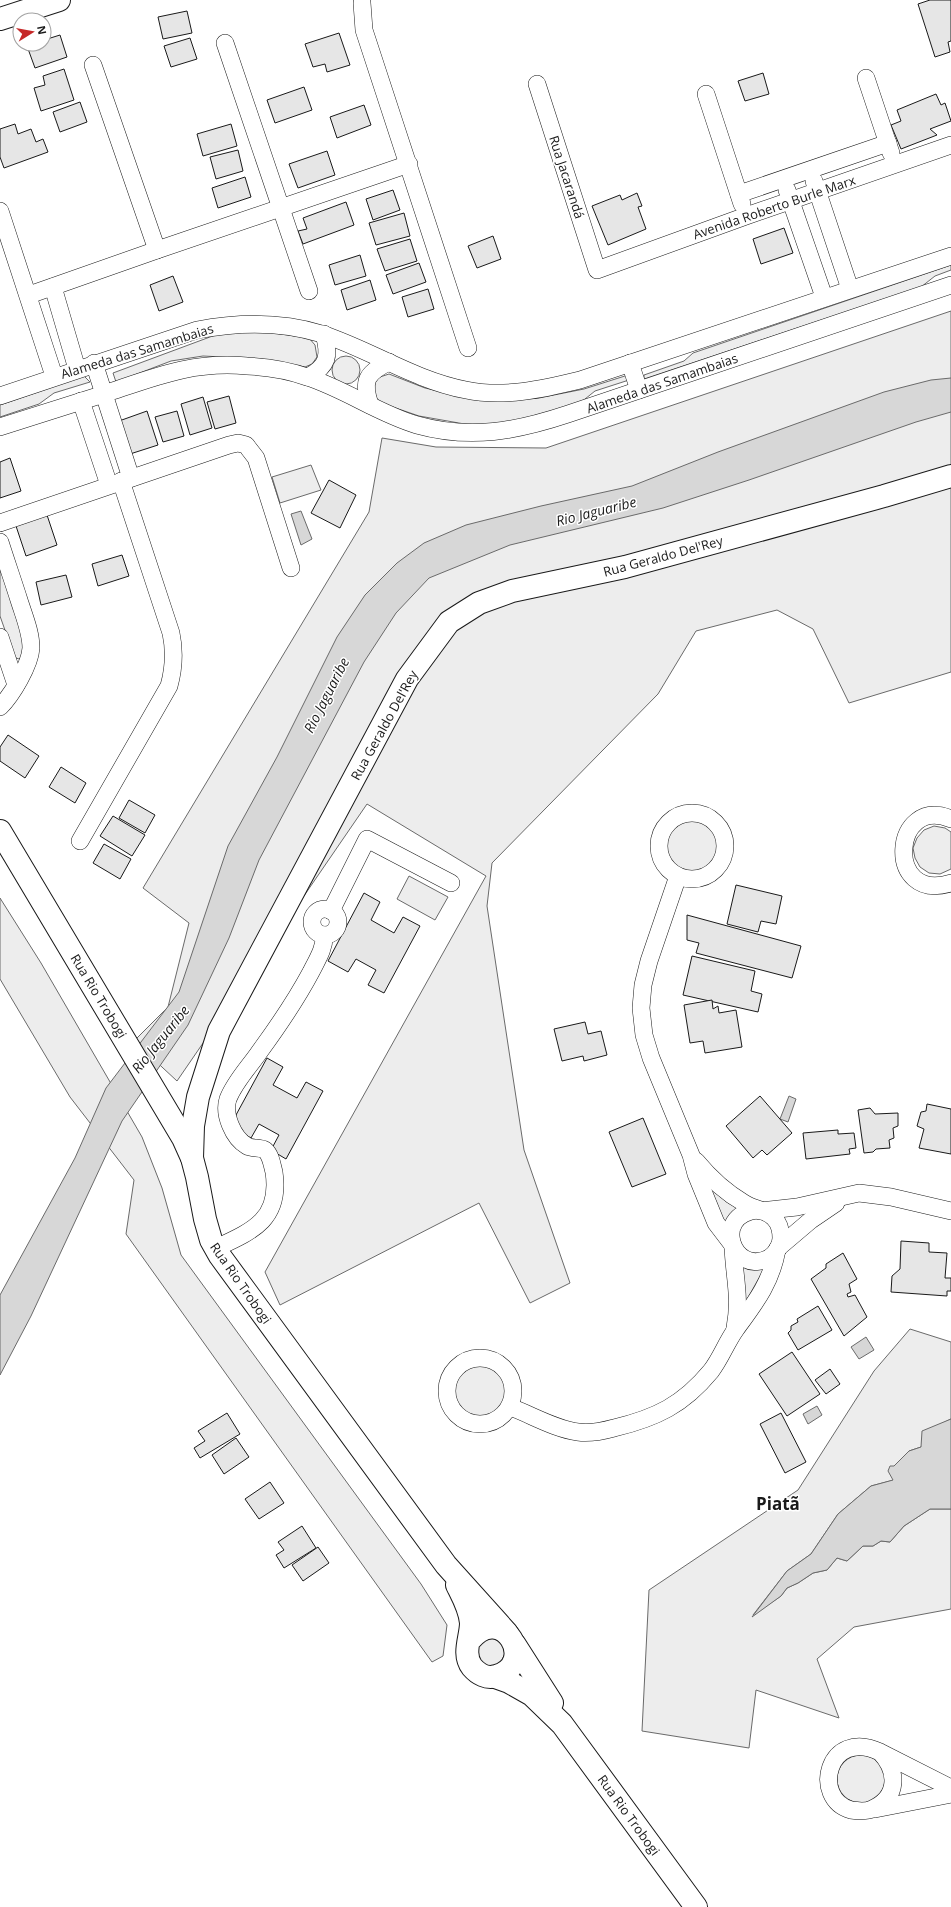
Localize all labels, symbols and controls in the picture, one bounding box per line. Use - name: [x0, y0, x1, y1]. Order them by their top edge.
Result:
- north arrow: [12, 12, 52, 52]
- text: N: [34, 24, 51, 36]
- street label: Rua Jacarandá: [545, 133, 589, 221]
- street label: Avenida Roberto Burle Marx: [690, 171, 858, 243]
- street label: Alameda das Samambaias: [58, 319, 216, 383]
- street label: Alameda das Samambaias: [584, 349, 740, 417]
- water label: Rio Jaguaribe: [554, 492, 638, 530]
- street label: Rua Geraldo Del'Rey: [601, 531, 725, 581]
- water label: Rio Jaguaribe: [299, 654, 353, 736]
- street label: Rua Geraldo Del'Rey: [346, 666, 422, 783]
- street label: Rua Rio Trobogi: [67, 950, 131, 1042]
- water label: Rio Jaguaribe: [127, 1001, 193, 1077]
- street label: Rua Rio Trobogi: [206, 1239, 276, 1327]
- district label: Piatã: [756, 1492, 800, 1515]
- street label: Rua Rio Trobogi: [594, 1771, 664, 1859]

